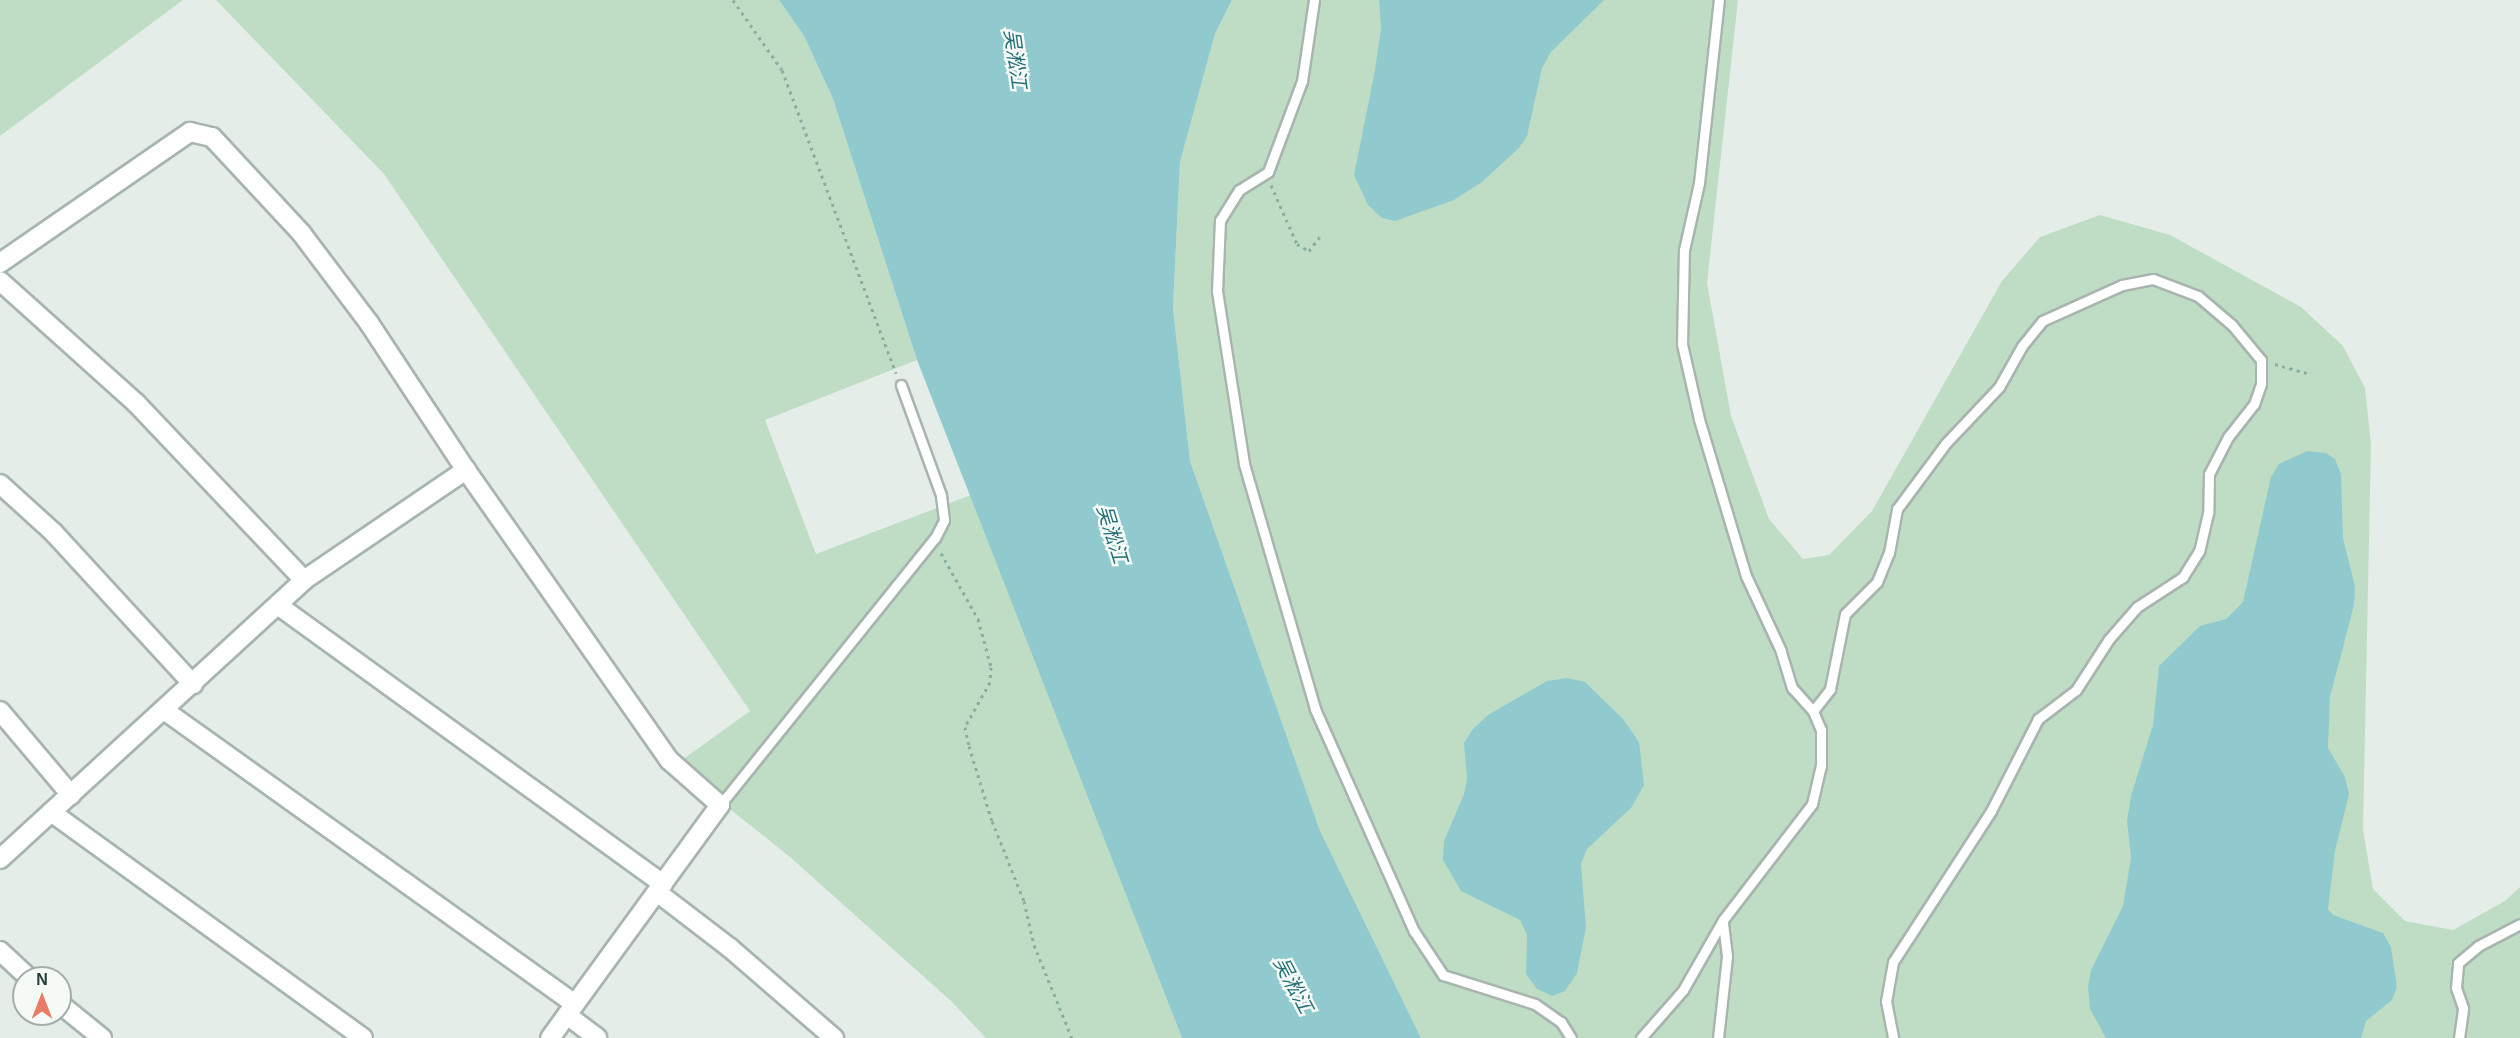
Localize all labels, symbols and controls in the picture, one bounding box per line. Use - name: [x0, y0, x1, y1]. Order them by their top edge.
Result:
- water label: 吴淞江: [999, 28, 1031, 90]
- water label: 吴淞江: [1092, 502, 1132, 566]
- water label: 吴淞江: [1268, 953, 1318, 1017]
- north arrow: [12, 966, 72, 1026]
- text: N: [36, 971, 48, 988]

